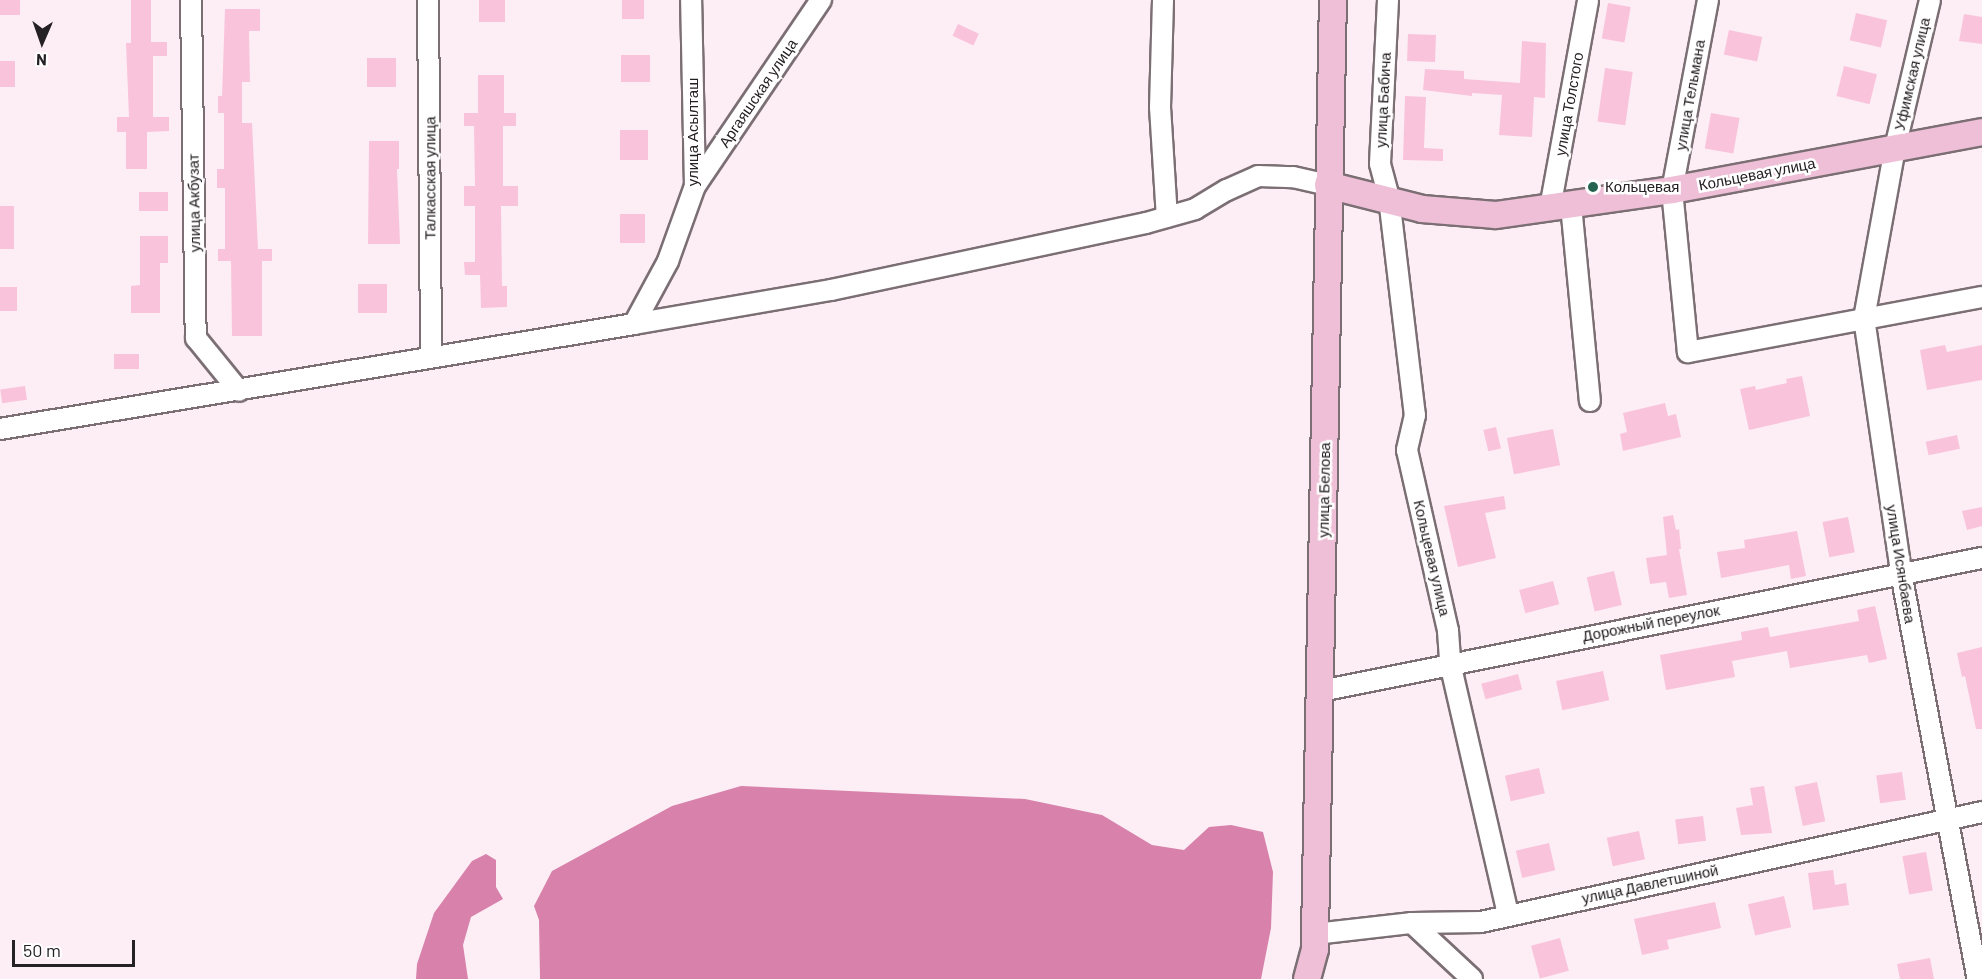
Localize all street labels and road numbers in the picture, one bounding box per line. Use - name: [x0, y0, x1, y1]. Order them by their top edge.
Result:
- street label: Уфимская улица: [1890, 16, 1934, 132]
- street label: Аргаяшская улица: [715, 35, 801, 151]
- street label: улица Тельмана: [1671, 38, 1709, 152]
- street label: улица Толстого: [1551, 51, 1587, 157]
- street label: улица Бабича: [1372, 52, 1394, 148]
- street label: улица Асылташ: [684, 78, 702, 186]
- street label: Талкасская улица: [421, 116, 439, 240]
- street label: улица Акбузат: [184, 154, 204, 252]
- street label: Кольцевая улица: [1697, 154, 1817, 194]
- street label: улица Белова: [1314, 442, 1334, 538]
- street label: Кольцевая улица: [1410, 498, 1454, 618]
- street label: улица Исянбаева: [1883, 503, 1919, 625]
- street label: Дорожный переулок: [1581, 601, 1721, 645]
- street label: улица Давлетшиной: [1580, 861, 1720, 907]

